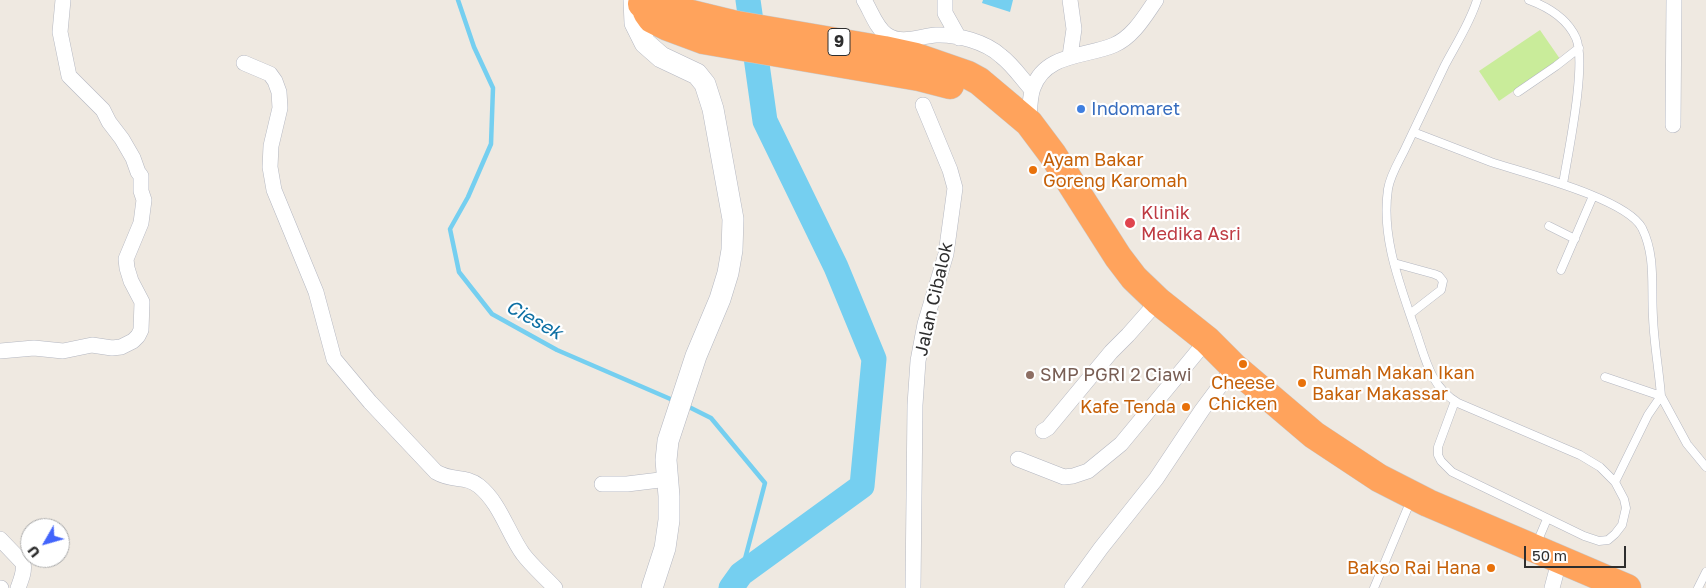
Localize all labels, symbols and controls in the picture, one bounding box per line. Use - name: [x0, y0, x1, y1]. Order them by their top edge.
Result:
- road number: 9: [828, 28, 850, 56]
- place label: Indomaret: [1091, 98, 1180, 120]
- marker: Indomaret: [1075, 103, 1087, 115]
- place label: Ayam Bakar Goreng Karomah: [1043, 149, 1188, 192]
- marker: Ayam Bakar Goreng Karomah: [1027, 164, 1039, 176]
- place label: Klinik Medika Asri: [1141, 202, 1241, 244]
- marker: Klinik Medika Asri: [1123, 216, 1137, 230]
- street label: Jalan Cibalok: [910, 240, 958, 358]
- water label: Ciesek: [502, 295, 566, 345]
- marker: Cheese Chicken: [1237, 358, 1249, 370]
- place label: Rumah Makan Ikan Bakar Makassar: [1312, 362, 1475, 404]
- place label: SMP PGRI 2 Ciawi: [1040, 364, 1192, 386]
- marker: SMP PGRI 2 Ciawi: [1024, 369, 1036, 381]
- place label: Cheese Chicken: [1208, 372, 1278, 414]
- marker: Rumah Makan Ikan Bakar Makassar: [1296, 377, 1308, 389]
- place label: Kafe Tenda: [1080, 396, 1176, 418]
- marker: Kafe Tenda: [1180, 401, 1192, 413]
- north arrow: [20, 518, 70, 568]
- scale bar: [1526, 536, 1628, 568]
- text: U: [24, 543, 43, 561]
- text: 50 m: [1532, 546, 1567, 564]
- place label: Bakso Rai Hana: [1347, 557, 1481, 579]
- marker: Bakso Rai Hana: [1485, 562, 1497, 574]

